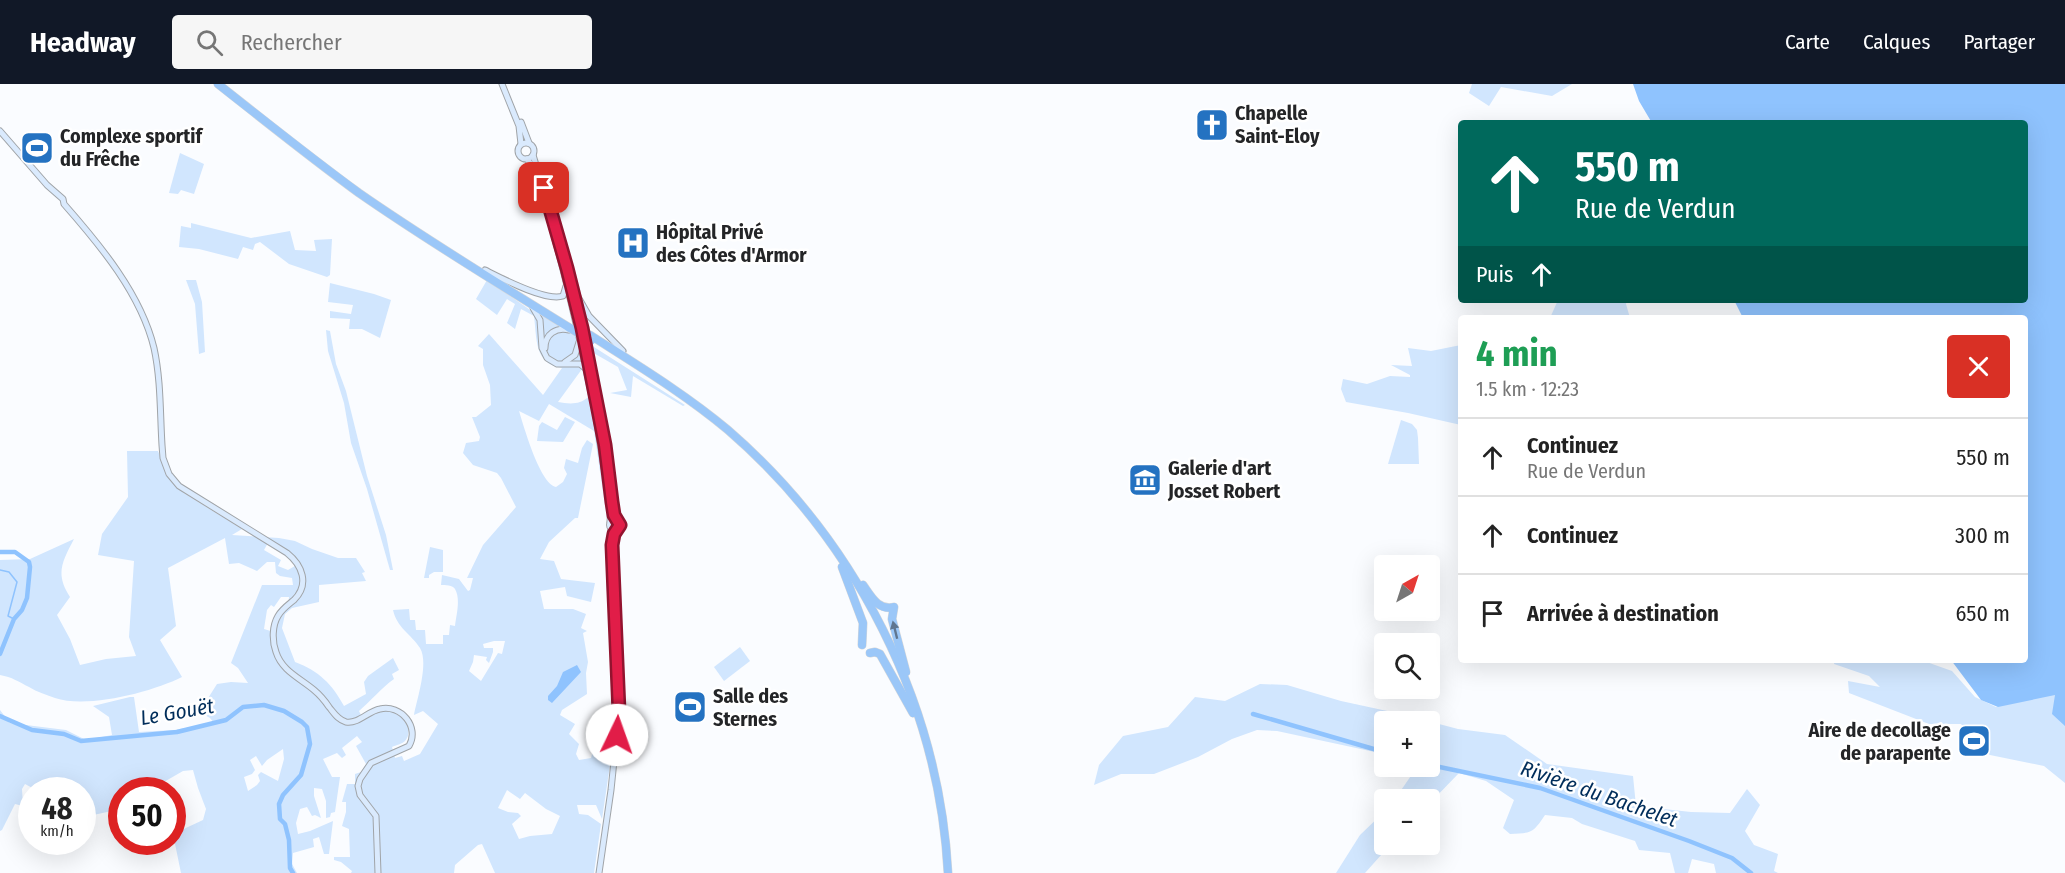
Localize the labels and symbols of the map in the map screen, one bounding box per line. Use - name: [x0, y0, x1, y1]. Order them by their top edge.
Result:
- place label: Chapelle Saint-Eloy: [1235, 101, 1320, 148]
- church icon: Chapelle Saint-Eloy: [1194, 107, 1230, 143]
- place label: Complexe sportif du Frêche: [60, 124, 203, 171]
- sports icon: Complexe sportif du Frêche: [19, 130, 55, 166]
- pin: [518, 162, 569, 213]
- place label: Hôpital Privé des Côtes d'Armor: [656, 220, 807, 267]
- hospital icon: Hôpital Privé des Côtes d'Armor: [615, 225, 651, 261]
- place label: Galerie d'art Josset Robert: [1167, 456, 1281, 503]
- museum icon: Galerie d'art Josset Robert: [1127, 462, 1163, 498]
- north arrow: [1374, 555, 1440, 621]
- one-way arrow: [890, 621, 900, 639]
- place label: Salle des Sternes: [713, 684, 788, 731]
- sports icon: Salle des Sternes: [672, 689, 708, 725]
- water label: Le Gouët: [138, 693, 216, 731]
- position arrow: [585, 703, 649, 767]
- place label: Aire de decollage de parapente: [1807, 718, 1951, 765]
- sports icon: Aire de decollage de parapente: [1956, 723, 1992, 759]
- water label: Rivière du Bachelet: [1517, 755, 1681, 833]
- speed limit sign: 50: [108, 777, 186, 855]

